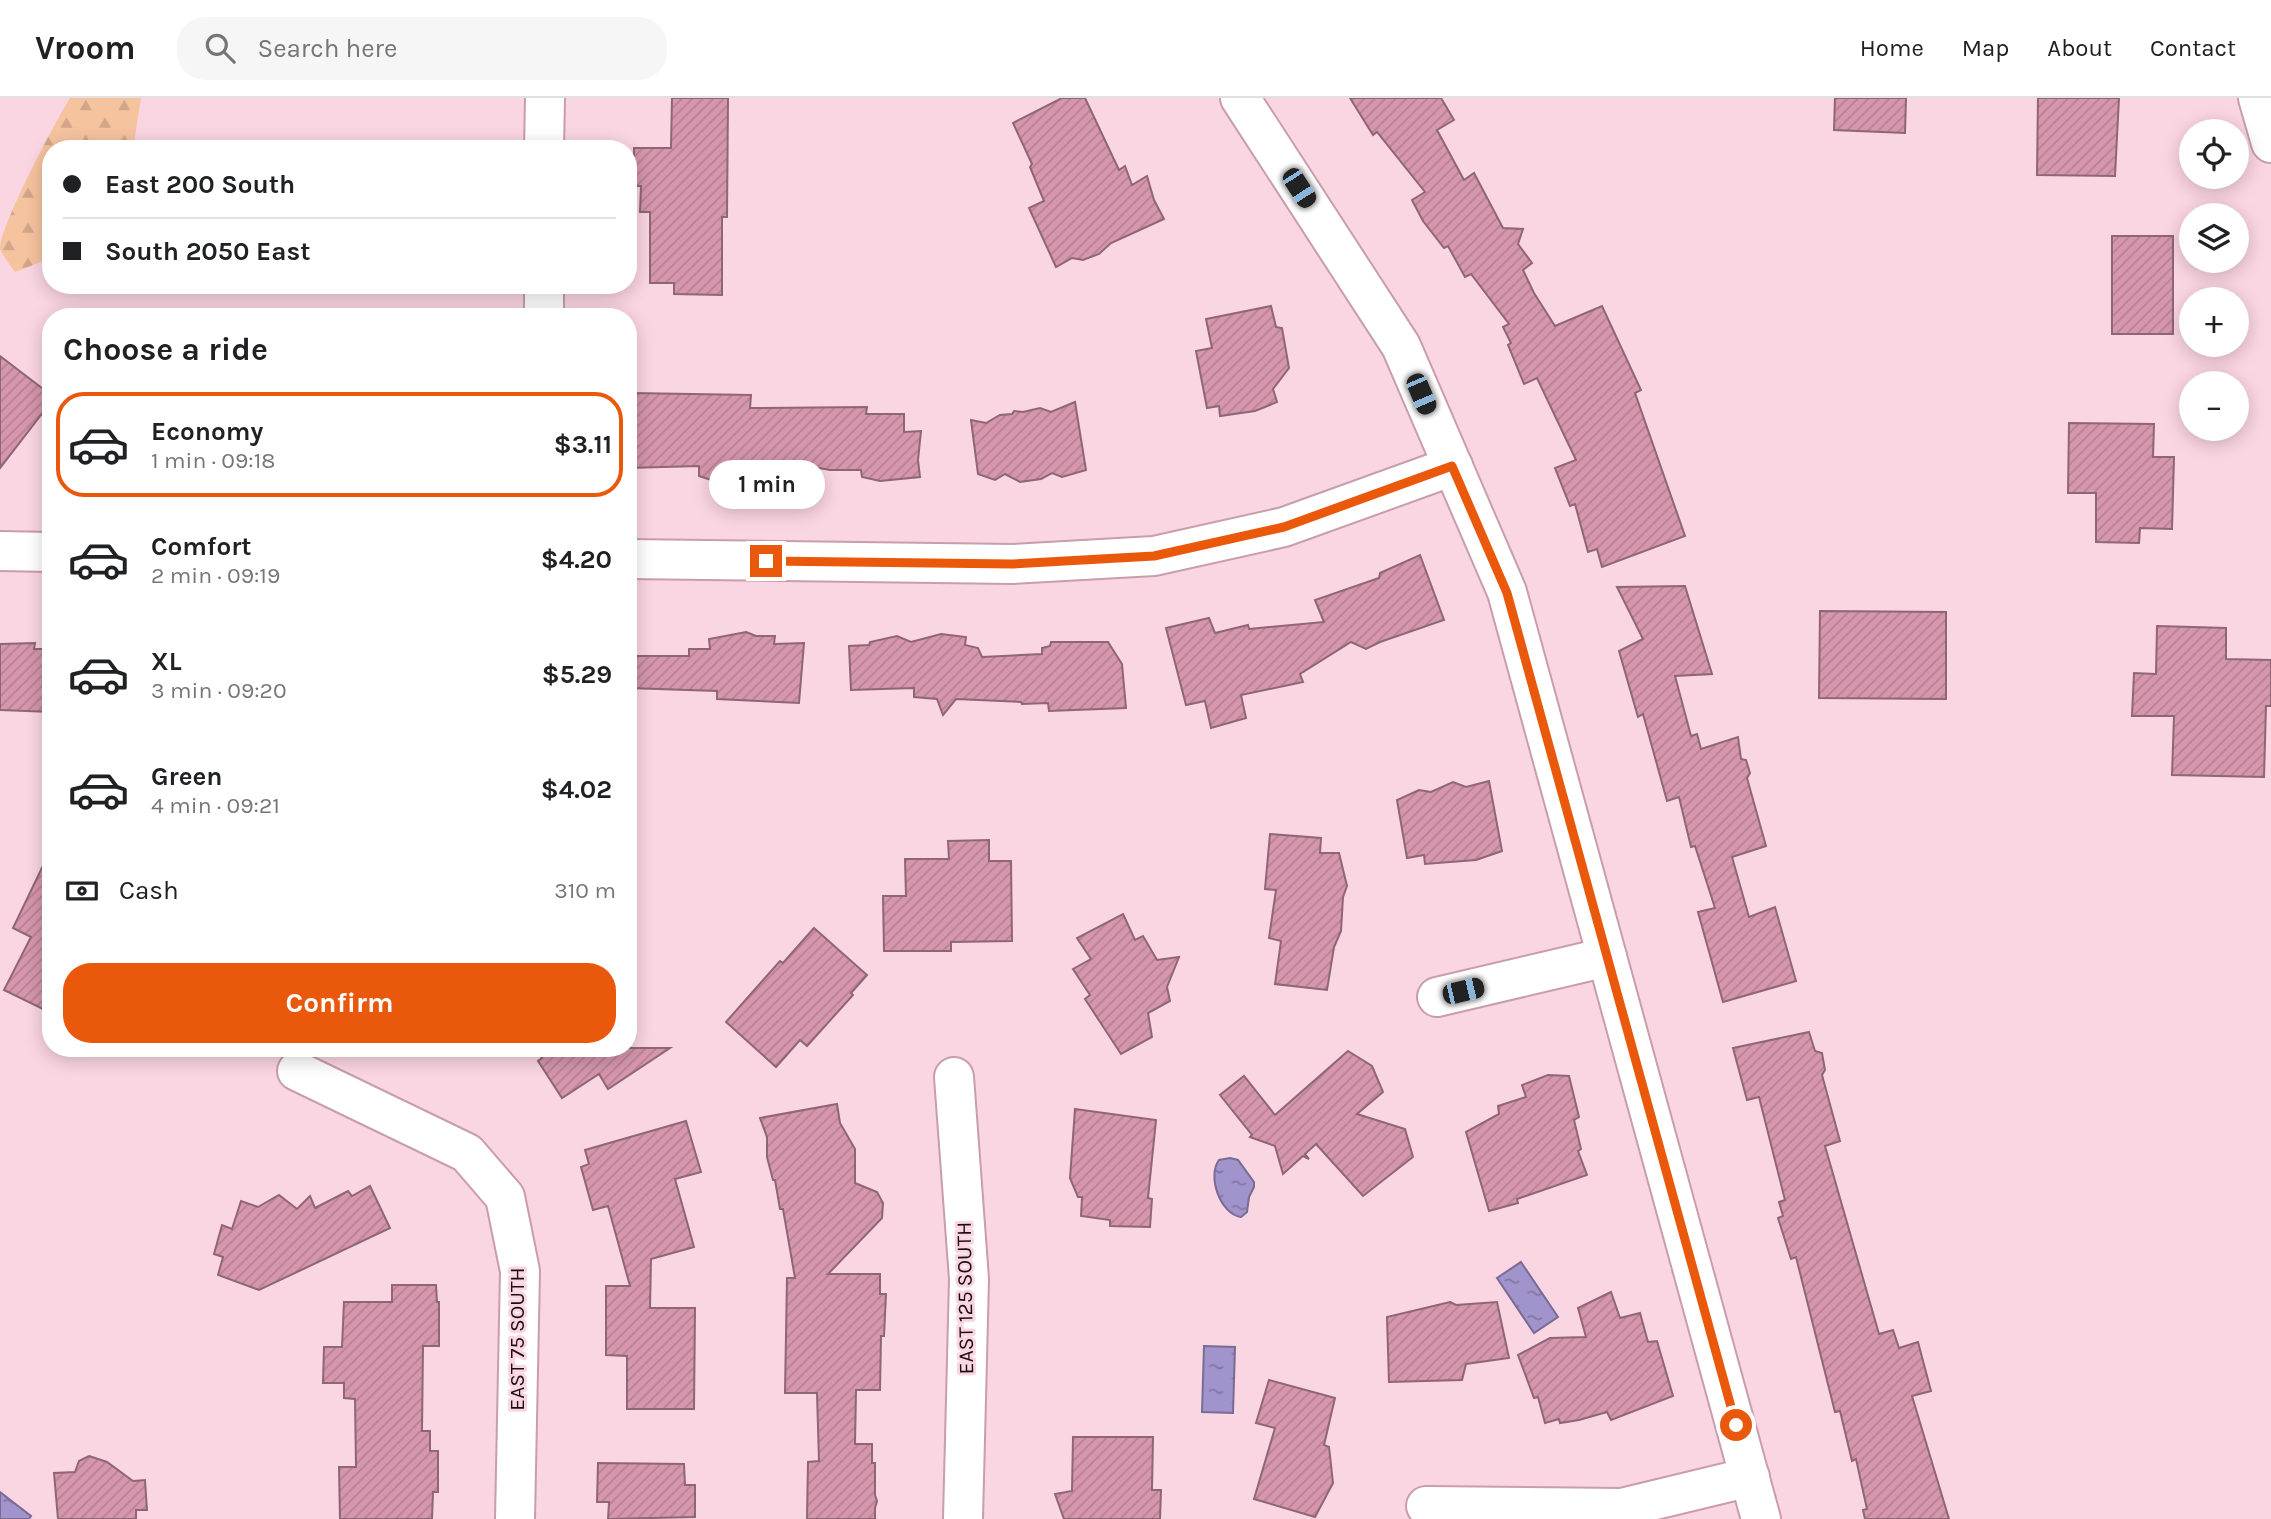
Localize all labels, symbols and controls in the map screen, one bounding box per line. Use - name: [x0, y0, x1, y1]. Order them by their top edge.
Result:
- search box: [177, 17, 667, 80]
- text: Vroom: [35, 29, 135, 67]
- icon: search: [201, 29, 239, 67]
- text: Search here: [257, 33, 397, 64]
- text: Home: [1860, 34, 1924, 62]
- text: Map: [1962, 34, 2009, 62]
- text: About: [2047, 34, 2112, 62]
- text: Contact: [2150, 34, 2236, 62]
- map controls: [2179, 119, 2249, 441]
- button: locate: [2179, 119, 2249, 189]
- car: [1279, 165, 1320, 211]
- text: East 200 South: [105, 169, 295, 200]
- button: layers: [2179, 203, 2249, 273]
- text: South 2050 East: [105, 236, 310, 267]
- button: +: [2179, 287, 2249, 357]
- text: Choose a ride: [63, 331, 268, 368]
- car: [1404, 371, 1439, 417]
- button: −: [2179, 371, 2249, 441]
- icon: car: [67, 413, 130, 476]
- text: Economy: [151, 416, 263, 447]
- text: $3.11: [554, 429, 612, 460]
- text: 1 min · 09:18: [151, 447, 275, 474]
- callout: 1 min: [708, 460, 824, 508]
- text: 1 min: [738, 471, 796, 498]
- icon: car: [67, 528, 130, 591]
- text: Comfort: [151, 531, 252, 562]
- text: $4.20: [541, 544, 612, 575]
- route end: [750, 545, 782, 577]
- text: 2 min · 09:19: [151, 562, 280, 589]
- icon: car: [67, 643, 130, 706]
- text: XL: [151, 646, 182, 677]
- text: $5.29: [542, 659, 612, 690]
- text: 3 min · 09:20: [151, 677, 287, 704]
- icon: car: [67, 758, 130, 821]
- text: Green: [151, 761, 223, 792]
- text: $4.02: [541, 774, 612, 805]
- text: 4 min · 09:21: [151, 792, 280, 819]
- icon: cash: [63, 872, 101, 910]
- text: Cash: [119, 875, 179, 906]
- text: 310 m: [554, 877, 616, 904]
- button: Confirm: [63, 963, 616, 1043]
- car: [1441, 976, 1486, 1006]
- street label: EAST 125 SOUTH: [952, 1222, 978, 1374]
- street label: EAST 75 SOUTH: [505, 1267, 529, 1411]
- route start: [1720, 1409, 1752, 1441]

